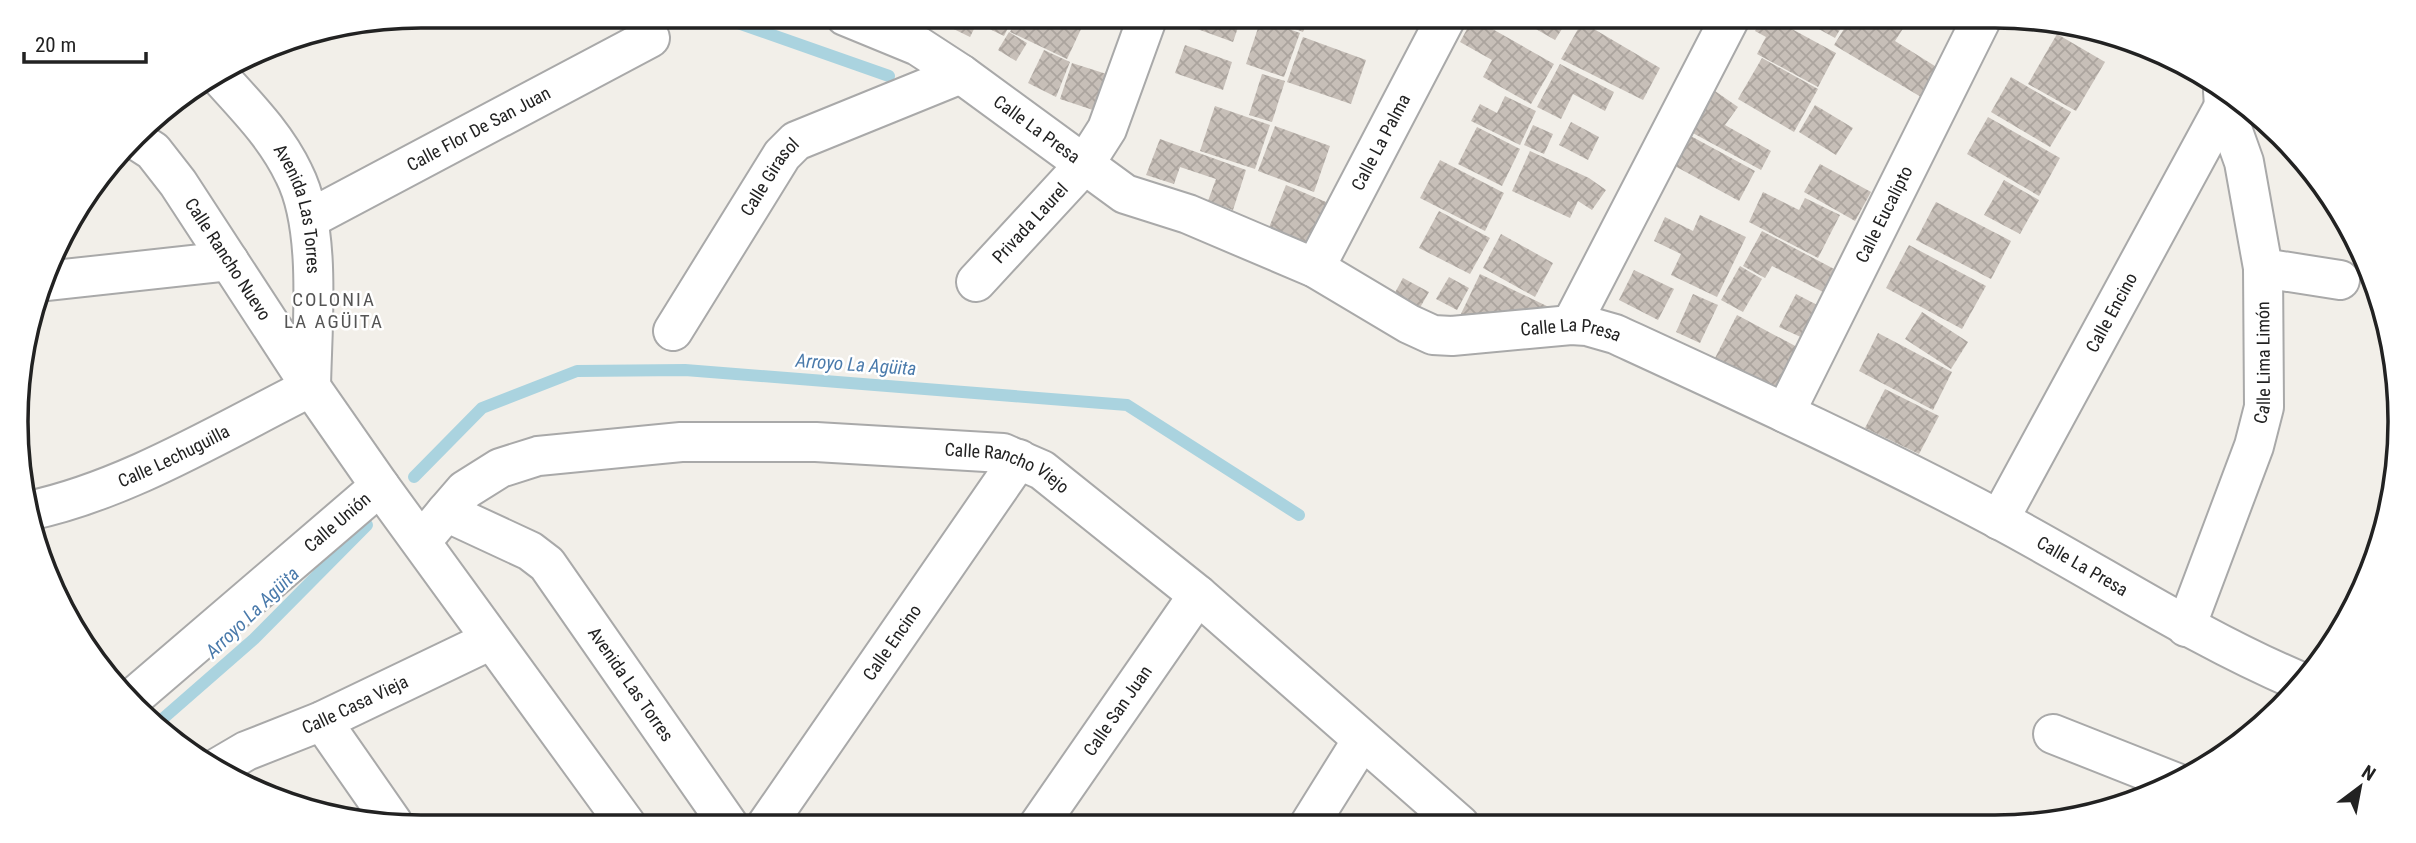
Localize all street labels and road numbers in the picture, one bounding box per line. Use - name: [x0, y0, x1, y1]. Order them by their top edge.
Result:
- street label: Calle Flor De San Juan: [403, 82, 554, 175]
- street label: Calle La Presa: [990, 90, 1084, 167]
- street label: Calle La Palma: [1347, 90, 1414, 194]
- street label: Calle Girasol: [736, 133, 803, 220]
- street label: Avenida Las Torres: [270, 140, 324, 274]
- street label: Calle Eucalipto: [1851, 162, 1917, 266]
- street label: Privada Laurel: [988, 179, 1072, 267]
- street label: Calle Rancho Nuevo: [181, 194, 276, 324]
- street label: Calle Encino: [2081, 269, 2141, 356]
- street label: Calle Lima Limón: [2249, 301, 2274, 426]
- street label: Calle La Presa: [1519, 314, 1625, 345]
- street label: Calle Lechuguilla: [115, 420, 233, 492]
- street label: Calle Rancho Viejo: [944, 439, 1073, 497]
- street label: Calle Unión: [300, 488, 374, 556]
- street label: Calle La Presa: [2033, 531, 2132, 600]
- street label: Calle Encino: [858, 600, 925, 684]
- street label: Avenida Las Torres: [584, 623, 678, 745]
- street label: Calle San Juan: [1079, 661, 1156, 760]
- street label: Calle Casa Vieja: [299, 670, 411, 738]

